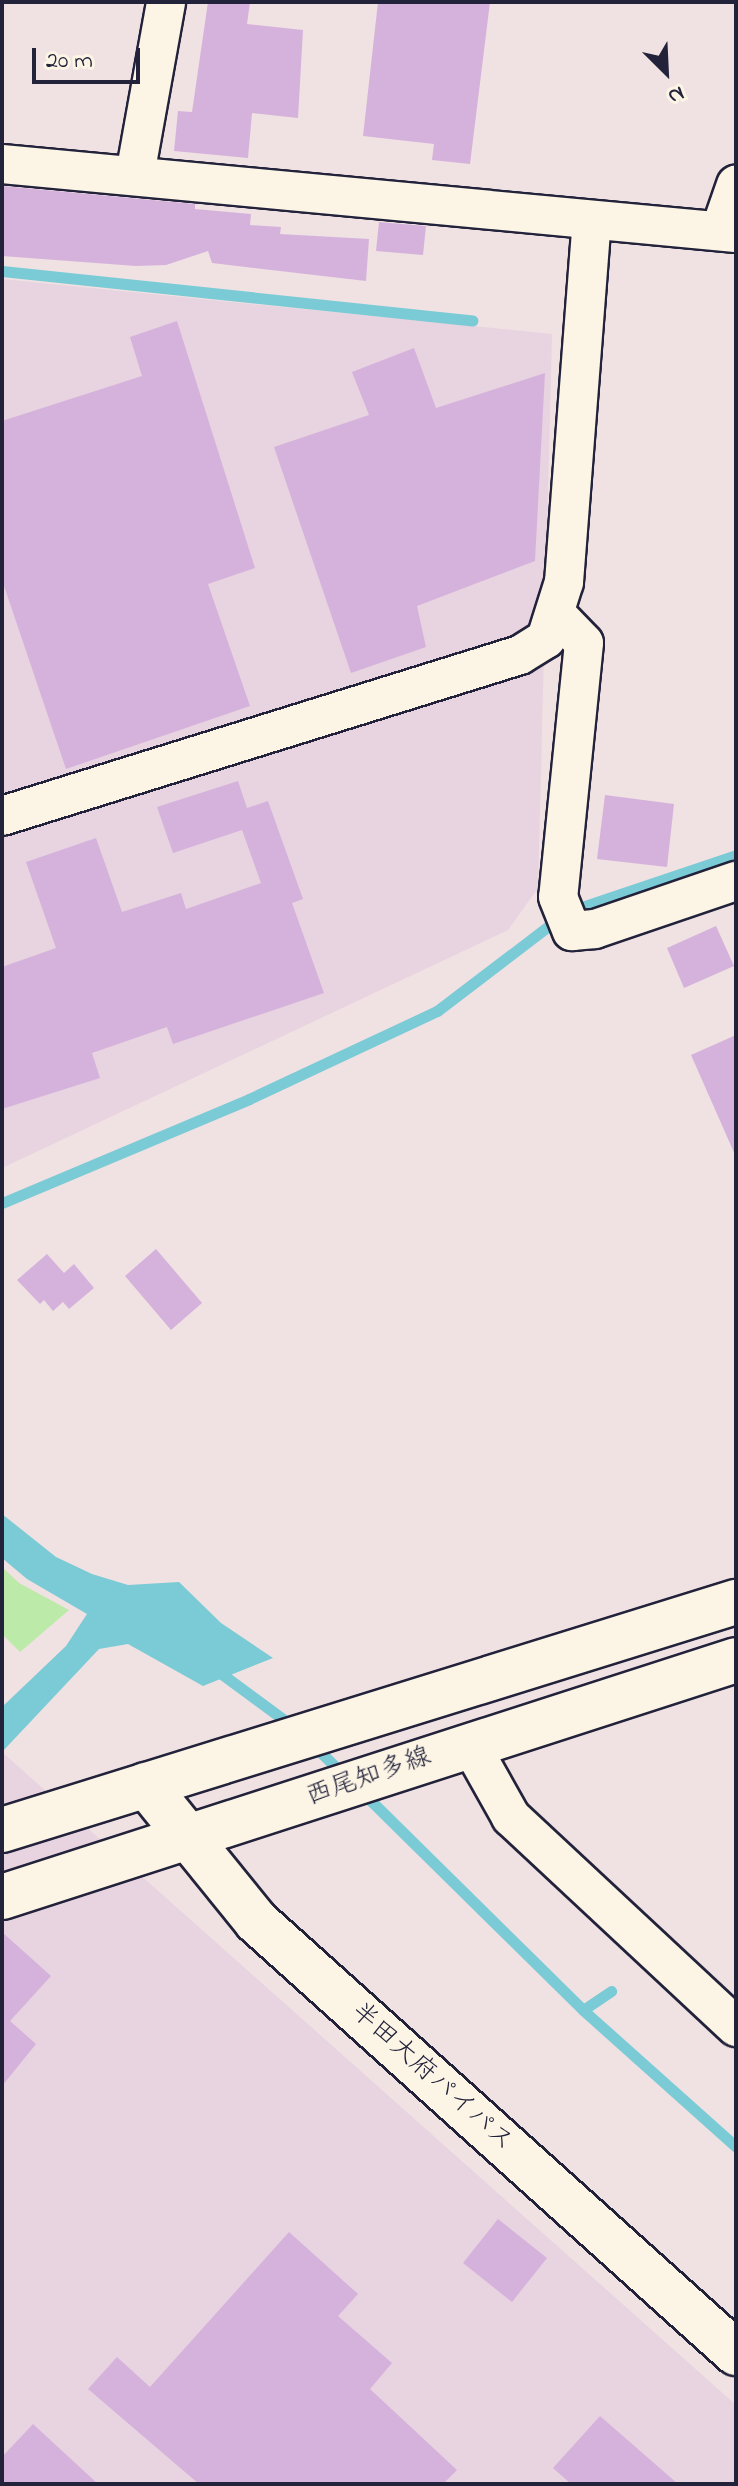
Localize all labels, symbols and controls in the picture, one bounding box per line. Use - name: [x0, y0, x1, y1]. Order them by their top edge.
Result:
- scale bar: [36, 32, 144, 82]
- north arrow: [626, 32, 706, 112]
- text: 20 m: [46, 44, 93, 79]
- text: N: [662, 76, 689, 112]
- street label: 西尾知多線: [302, 1742, 436, 1814]
- street label: 半田大府パイパス: [343, 1997, 519, 2159]

